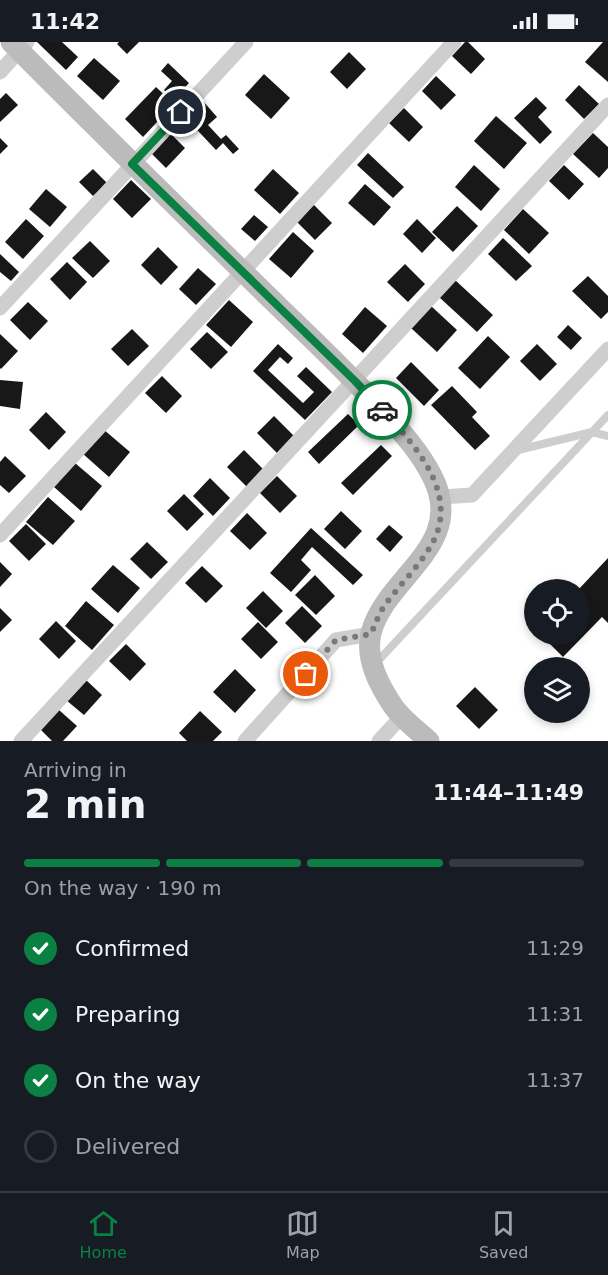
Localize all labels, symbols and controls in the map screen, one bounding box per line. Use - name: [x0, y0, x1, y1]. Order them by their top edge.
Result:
- text: 11:42: [30, 9, 100, 34]
- pin: [155, 86, 206, 137]
- icon: home: [164, 95, 197, 128]
- courier: [352, 380, 412, 440]
- icon: car: [366, 394, 399, 427]
- map controls: [524, 579, 590, 723]
- button: locate: [524, 579, 590, 645]
- pin: [280, 648, 331, 699]
- icon: bag: [289, 657, 322, 690]
- button: layers: [524, 657, 590, 723]
- text: Arriving in: [24, 758, 127, 782]
- text: 11:44–11:49: [433, 780, 584, 805]
- text: 2 min: [24, 782, 146, 827]
- text: On the way · 190 m: [24, 876, 222, 900]
- icon: check: [24, 932, 57, 965]
- text: Confirmed: [75, 936, 189, 961]
- text: 11:29: [526, 936, 584, 960]
- icon: check: [24, 998, 57, 1031]
- text: Preparing: [75, 1002, 181, 1027]
- text: 11:31: [526, 1002, 584, 1026]
- icon: check: [24, 1064, 57, 1097]
- text: On the way: [75, 1068, 201, 1093]
- text: 11:37: [526, 1068, 584, 1092]
- text: Delivered: [75, 1134, 180, 1159]
- tab: Home: [80, 1207, 127, 1262]
- tab: Map: [286, 1207, 320, 1262]
- tab: Saved: [479, 1207, 528, 1262]

